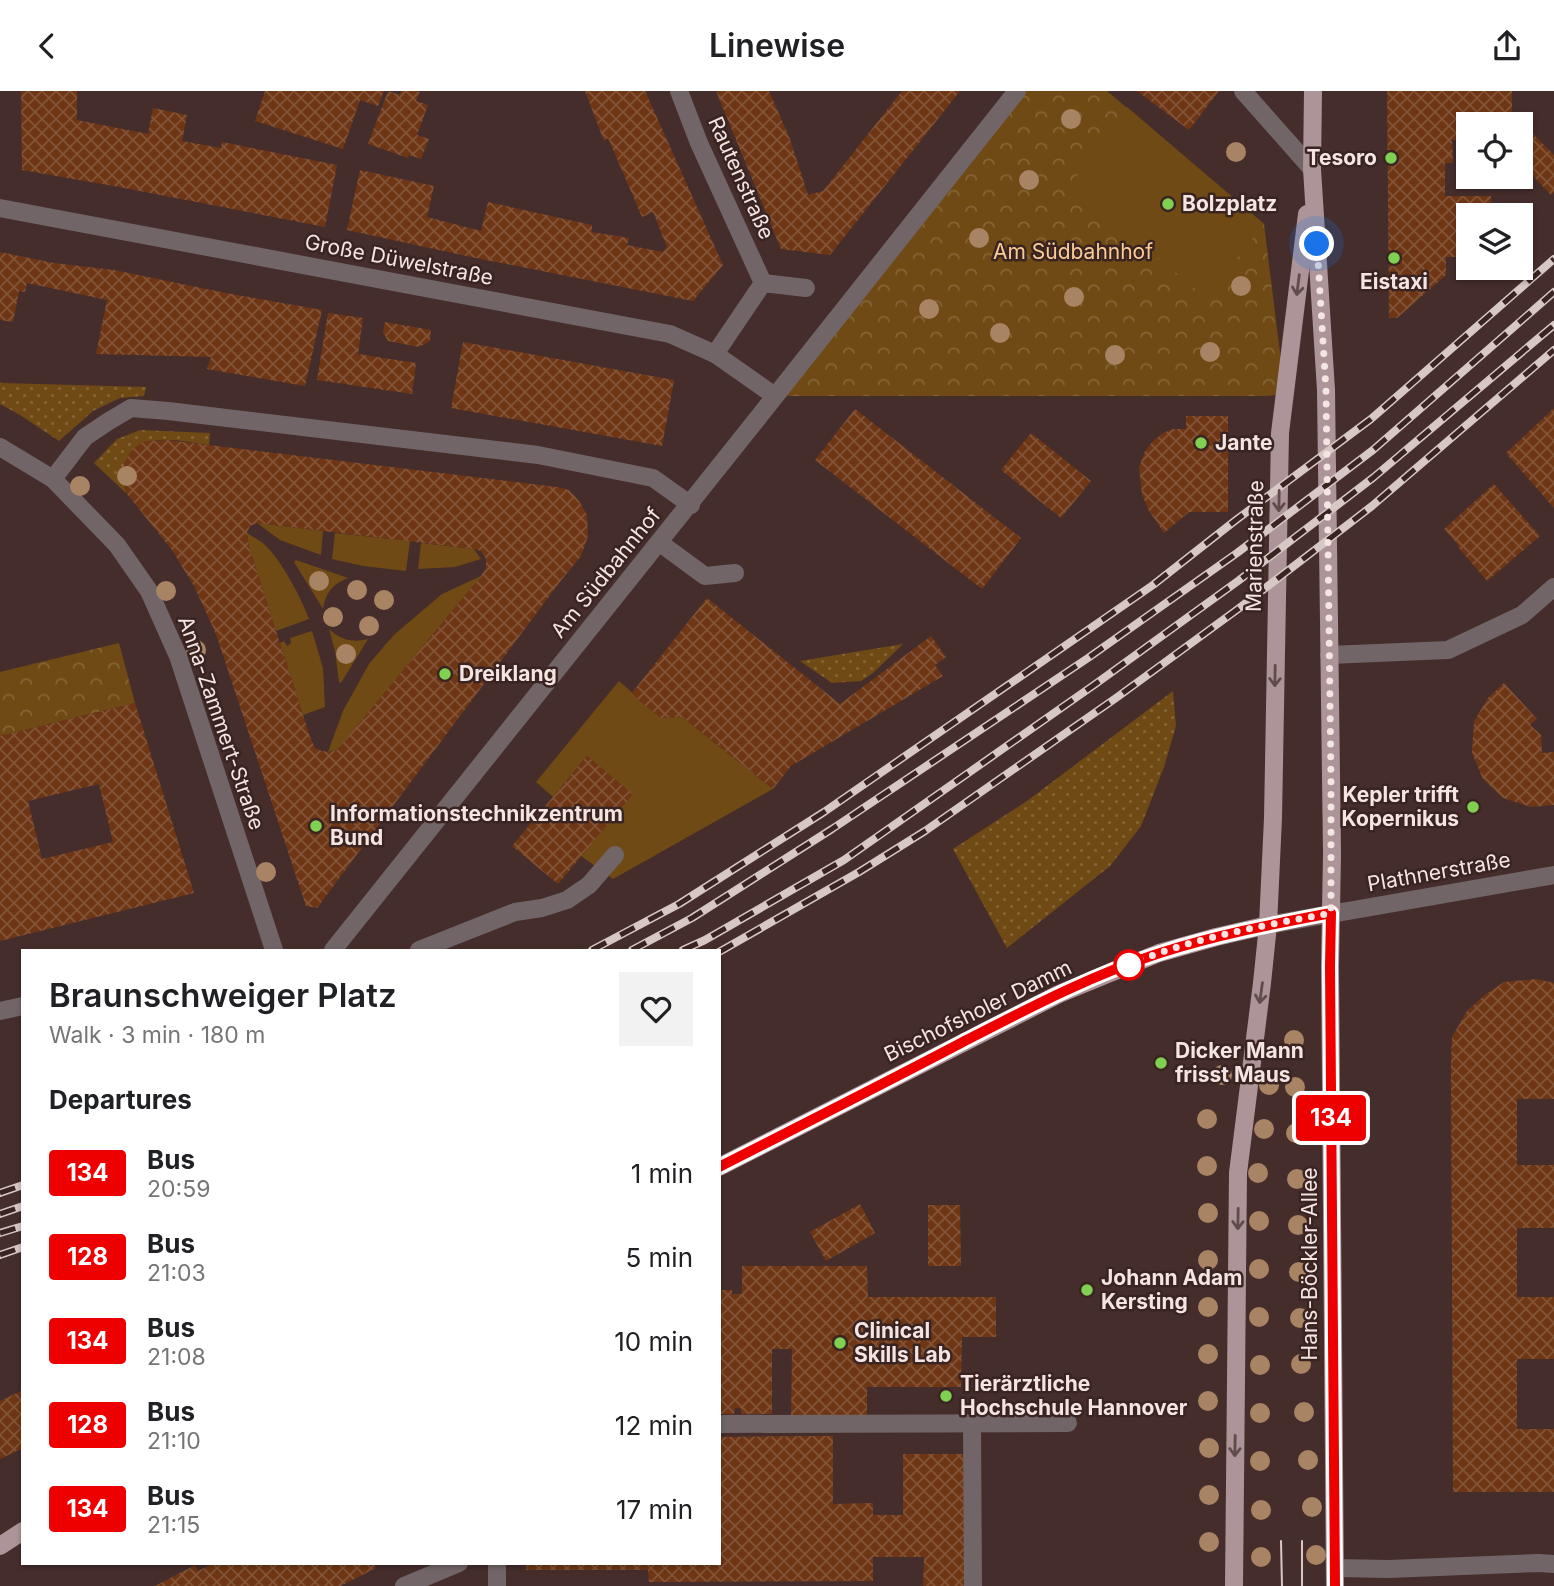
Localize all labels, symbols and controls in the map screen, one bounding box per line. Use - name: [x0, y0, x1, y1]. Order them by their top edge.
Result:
- text: Linewise: [709, 26, 845, 65]
- icon: back: [28, 27, 66, 65]
- icon: share: [1488, 27, 1526, 65]
- map controls: [1456, 112, 1533, 280]
- button: locate: [1456, 112, 1533, 189]
- street label: Rautenstraße: [703, 113, 780, 243]
- place label: Tesoro: [1307, 145, 1377, 170]
- marker: Tesoro: [1383, 150, 1399, 166]
- place label: Bolzplatz: [1182, 191, 1277, 216]
- marker: Bolzplatz: [1160, 196, 1176, 212]
- button: layers: [1456, 203, 1533, 280]
- your location: [1299, 226, 1334, 261]
- street label: Große Düwelstraße: [303, 229, 495, 290]
- park label: Am Südbahnhof: [993, 239, 1153, 264]
- marker: Eistaxi: [1386, 250, 1402, 266]
- place label: Eistaxi: [1360, 269, 1428, 294]
- one-way arrow: [1292, 273, 1305, 296]
- place label: Jante: [1215, 430, 1273, 455]
- marker: Jante: [1193, 435, 1209, 451]
- street label: Marienstraße: [1241, 480, 1268, 612]
- one-way arrow: [1272, 490, 1286, 513]
- street label: Am Südbahnhof: [546, 502, 666, 643]
- street label: Anna-Zammert-Straße: [173, 613, 270, 833]
- place label: Dreiklang: [459, 661, 557, 686]
- one-way arrow: [1269, 664, 1282, 687]
- marker: Dreiklang: [437, 666, 453, 682]
- place label: Kepler trifft Kopernikus: [1342, 782, 1459, 831]
- marker: Kepler trifft Kopernikus: [1465, 799, 1481, 815]
- place label: Informationstechnikzentrum Bund: [330, 801, 623, 850]
- marker: Informationstechnikzentrum Bund: [308, 818, 324, 834]
- street label: Plathnerstraße: [1365, 847, 1512, 896]
- unlabelled marker: [1114, 950, 1144, 980]
- street label: Bischofsholer Damm: [880, 954, 1075, 1067]
- button: heart: [619, 972, 693, 1046]
- text: Braunschweiger Platz: [49, 975, 397, 1015]
- one-way arrow: [1254, 981, 1267, 1004]
- text: Walk · 3 min · 180 m: [49, 1021, 265, 1049]
- place label: Dicker Mann frisst Maus: [1175, 1038, 1304, 1087]
- marker: Dicker Mann frisst Maus: [1153, 1055, 1169, 1071]
- text: Departures: [49, 1084, 192, 1115]
- line badge: 134: [1291, 1095, 1371, 1141]
- text: 134: [1310, 1103, 1352, 1132]
- text: Bus: [147, 1144, 195, 1175]
- text: 134: [66, 1158, 109, 1187]
- text: 1 min: [631, 1158, 693, 1189]
- street label: Hans-Böckler-Allee: [1297, 1168, 1322, 1360]
- text: 20:59: [147, 1175, 210, 1203]
- one-way arrow: [1231, 1207, 1244, 1230]
- text: Bus: [147, 1228, 195, 1259]
- text: 128: [67, 1242, 108, 1271]
- text: 5 min: [625, 1242, 693, 1273]
- text: 21:03: [147, 1259, 206, 1287]
- place label: Johann Adam Kersting: [1101, 1265, 1242, 1314]
- marker: Johann Adam Kersting: [1079, 1282, 1095, 1298]
- text: Bus: [147, 1312, 195, 1343]
- place label: Clinical Skills Lab: [854, 1318, 951, 1367]
- text: 134: [66, 1326, 109, 1355]
- text: 10 min: [614, 1326, 693, 1357]
- marker: Clinical Skills Lab: [832, 1335, 848, 1351]
- text: 21:08: [147, 1343, 206, 1371]
- place label: Tierärztliche Hochschule Hannover: [960, 1371, 1188, 1420]
- marker: Tierärztliche Hochschule Hannover: [938, 1388, 954, 1404]
- text: Bus: [147, 1396, 195, 1427]
- text: 128: [67, 1410, 108, 1439]
- text: 12 min: [615, 1410, 693, 1441]
- text: 21:10: [147, 1427, 201, 1455]
- one-way arrow: [1228, 1435, 1242, 1458]
- text: Bus: [147, 1480, 195, 1511]
- text: 134: [66, 1494, 109, 1523]
- text: 17 min: [616, 1494, 693, 1525]
- text: 21:15: [147, 1511, 200, 1539]

